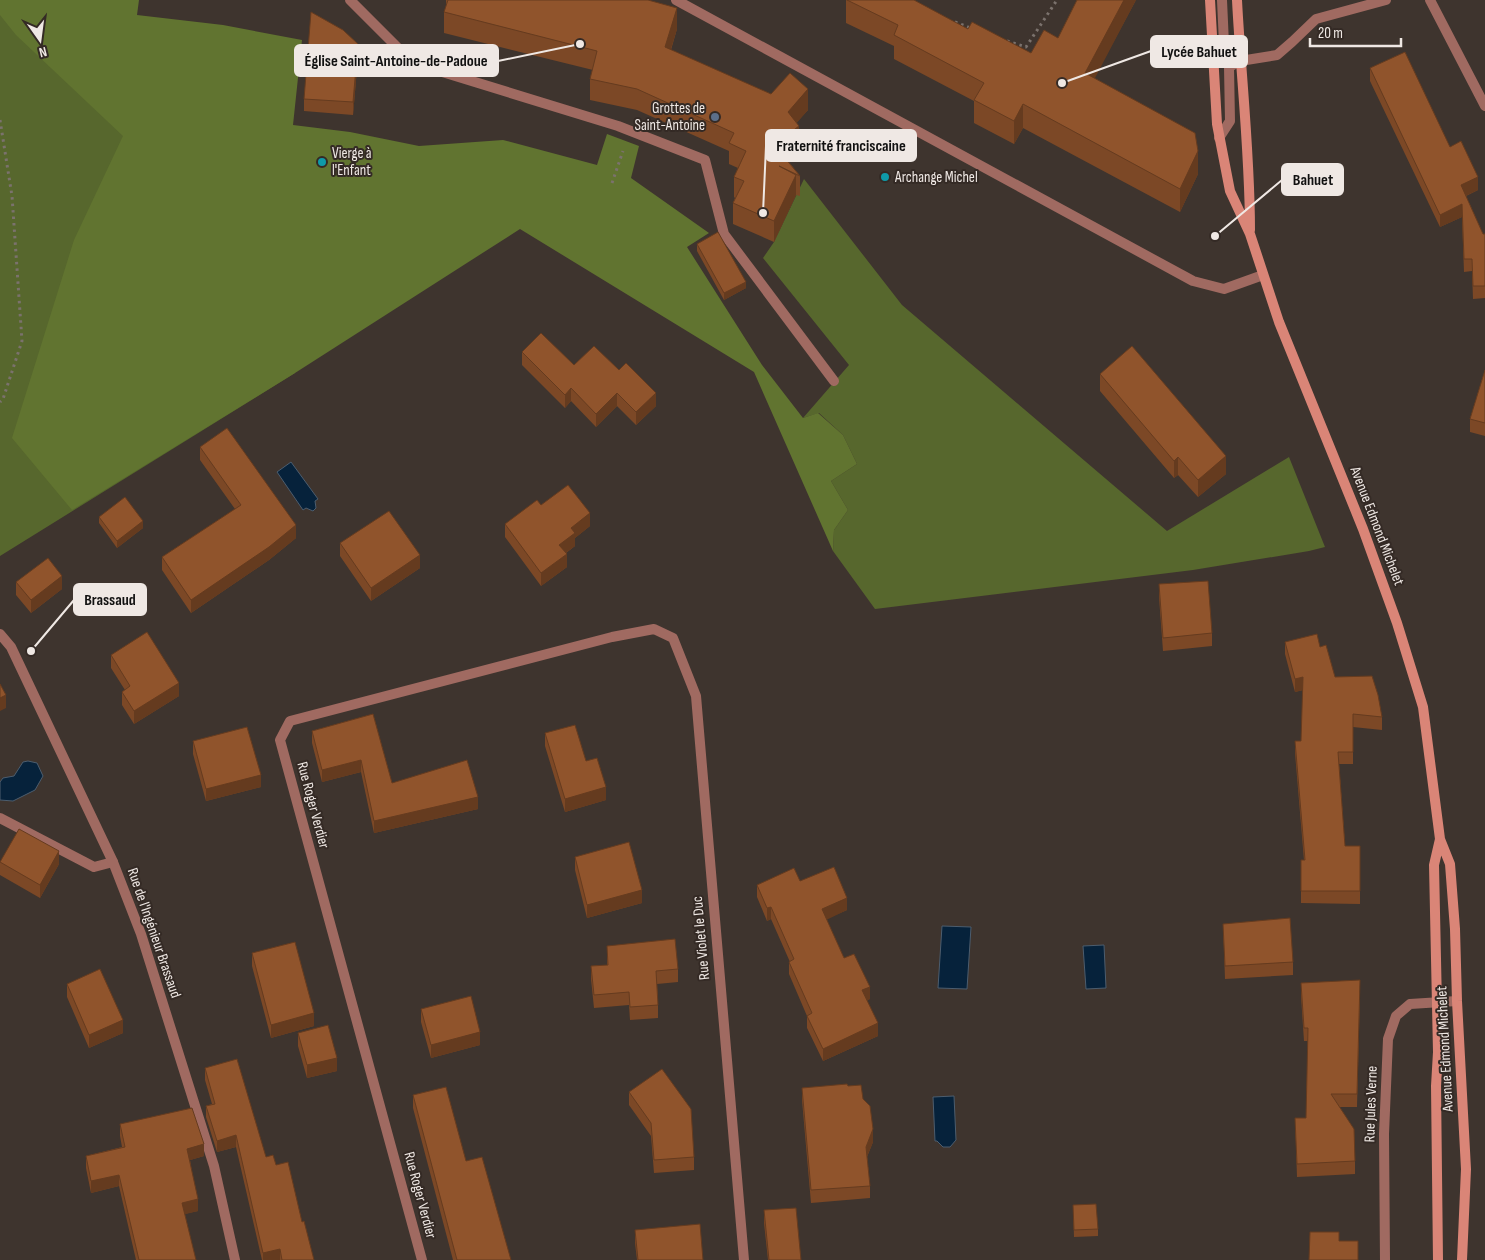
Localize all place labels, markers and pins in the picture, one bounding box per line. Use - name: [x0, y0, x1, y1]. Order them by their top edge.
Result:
- callout: Lycée Bahuet: [1151, 36, 1247, 67]
- callout: Église Saint-Antoine-de-Padoue: [295, 45, 498, 76]
- place label: Grottes de Saint-Antoine: [635, 99, 705, 135]
- marker: Grottes de Saint-Antoine: [709, 111, 721, 123]
- callout: Fraternité franciscaine: [766, 130, 916, 161]
- place label: Vierge à l'Enfant: [332, 144, 372, 180]
- marker: Vierge à l'Enfant: [316, 156, 328, 168]
- callout: Bahuet: [1282, 164, 1343, 195]
- place label: Archange Michel: [894, 168, 978, 187]
- marker: Archange Michel: [879, 171, 891, 183]
- callout: Brassaud: [74, 584, 146, 615]

